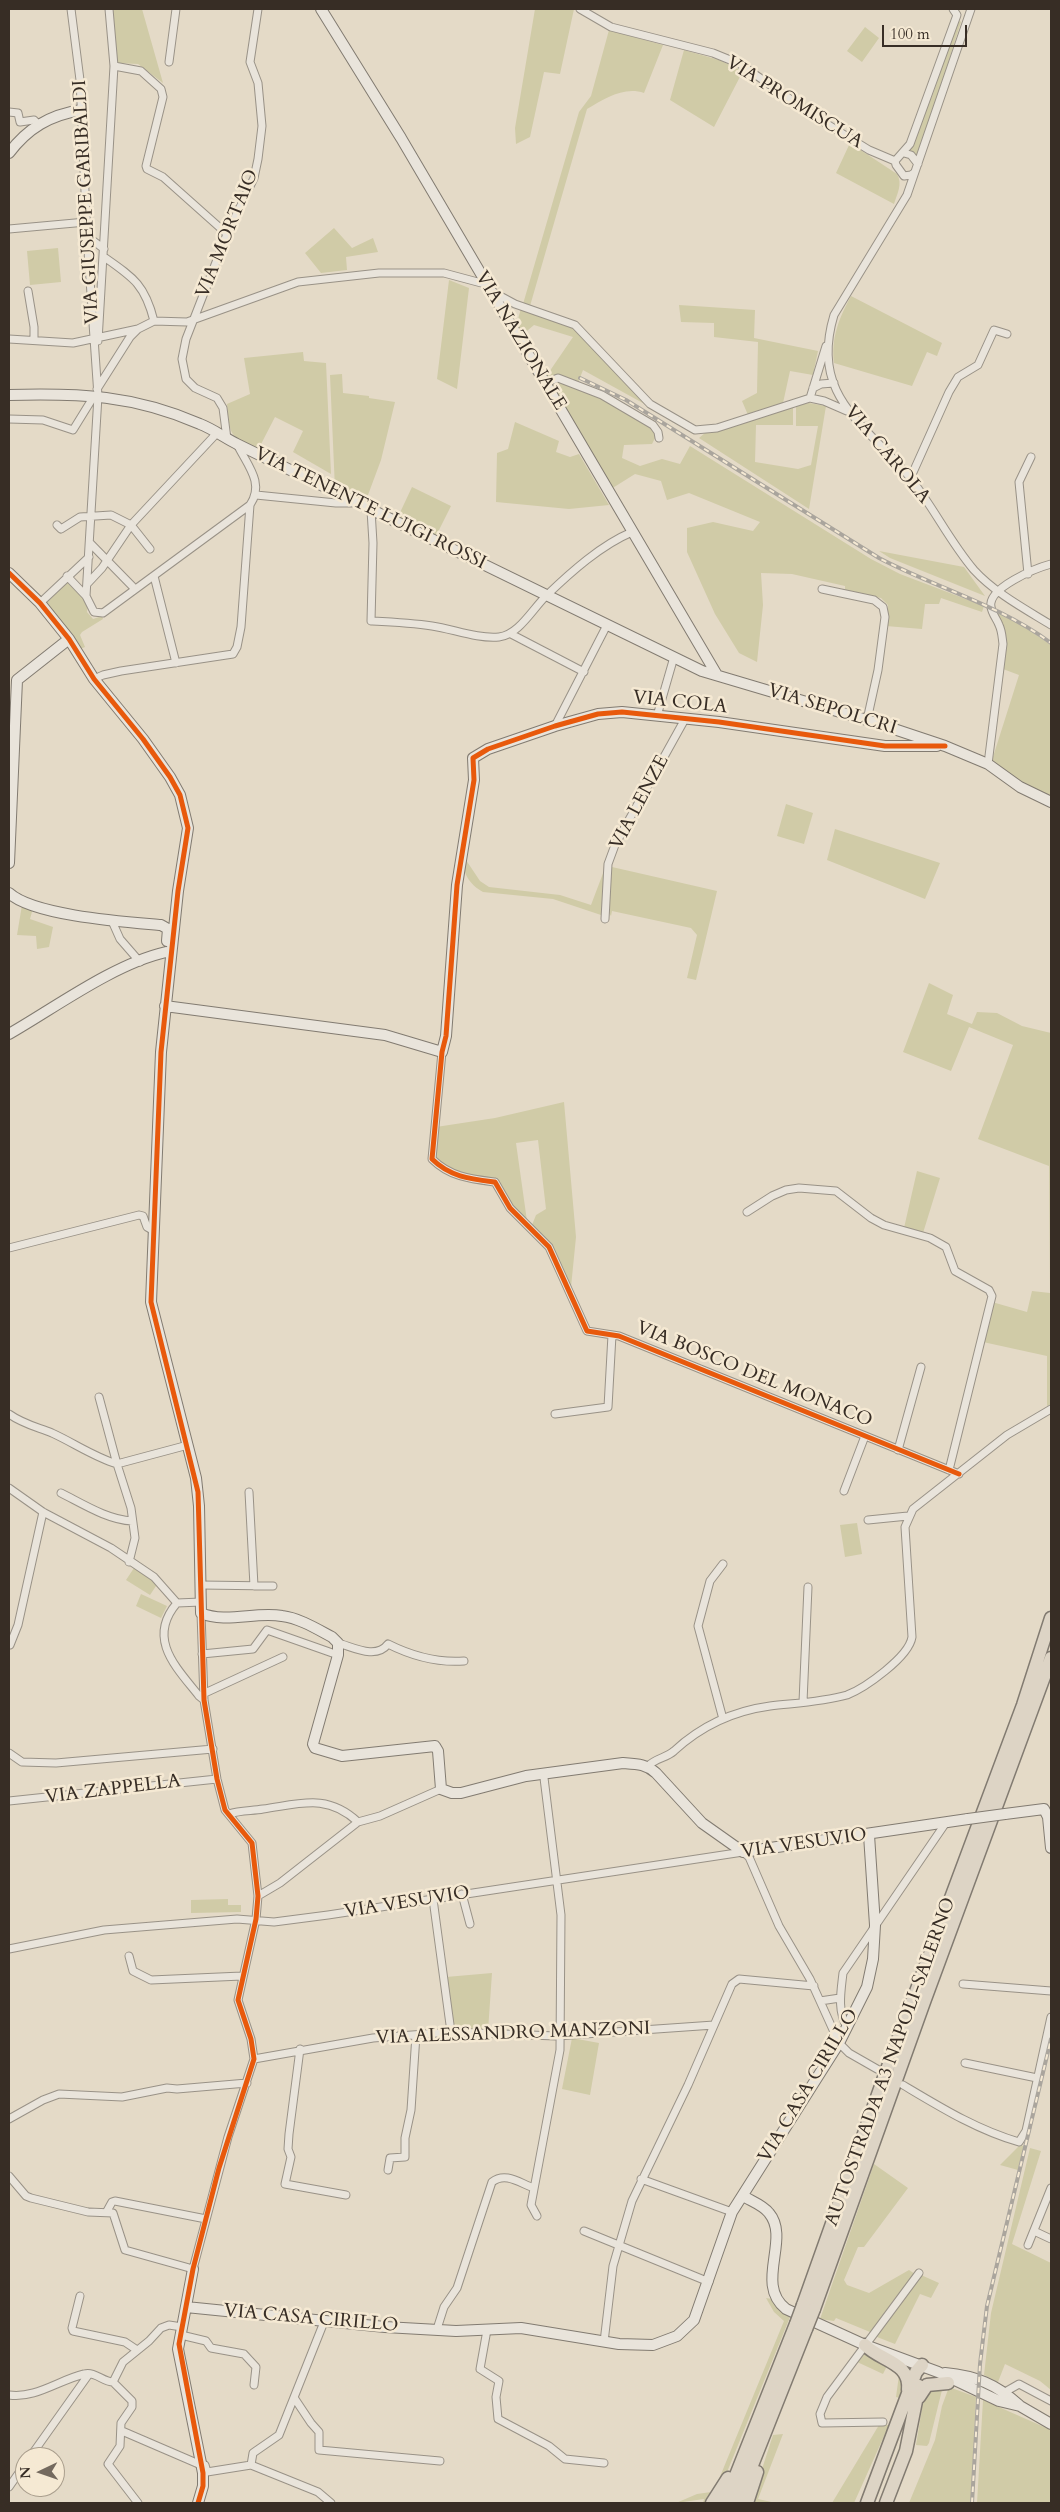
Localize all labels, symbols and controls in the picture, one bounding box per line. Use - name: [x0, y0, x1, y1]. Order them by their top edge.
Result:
- scale bar: [885, 15, 970, 47]
- text: 100 m: [890, 24, 930, 44]
- street label: VIA PROMISCUA: [721, 52, 867, 154]
- street label: VIA GIUSEPPE GARIBALDI: [69, 79, 105, 325]
- street label: VIA MORTAIO: [192, 166, 264, 302]
- street label: VIA NAZIONALE: [469, 267, 571, 415]
- street label: VIA CAROLA: [839, 401, 935, 509]
- street label: VIA TENENTE LUIGI ROSSI: [250, 443, 490, 575]
- street label: VIA SEPOLCRI: [765, 680, 899, 740]
- street label: VIA COLA: [632, 687, 728, 719]
- street label: VIA LENZE: [606, 752, 674, 854]
- street label: VIA BOSCO DEL MONACO: [633, 1317, 875, 1433]
- street label: VIA ZAPPELLA: [44, 1770, 182, 1810]
- street label: VIA VESUVIO: [740, 1824, 868, 1864]
- street label: VIA VESUVIO: [343, 1882, 471, 1924]
- street label: AUTOSTRADA A3 NAPOLI-SALERNO: [821, 1895, 961, 2229]
- street label: VIA CASA CIRILLO: [754, 2005, 864, 2167]
- street label: VIA ALESSANDRO MANZONI: [375, 2018, 651, 2050]
- street label: VIA CASA CIRILLO: [223, 2300, 399, 2338]
- north arrow: [15, 2447, 65, 2497]
- text: N: [16, 2466, 35, 2479]

